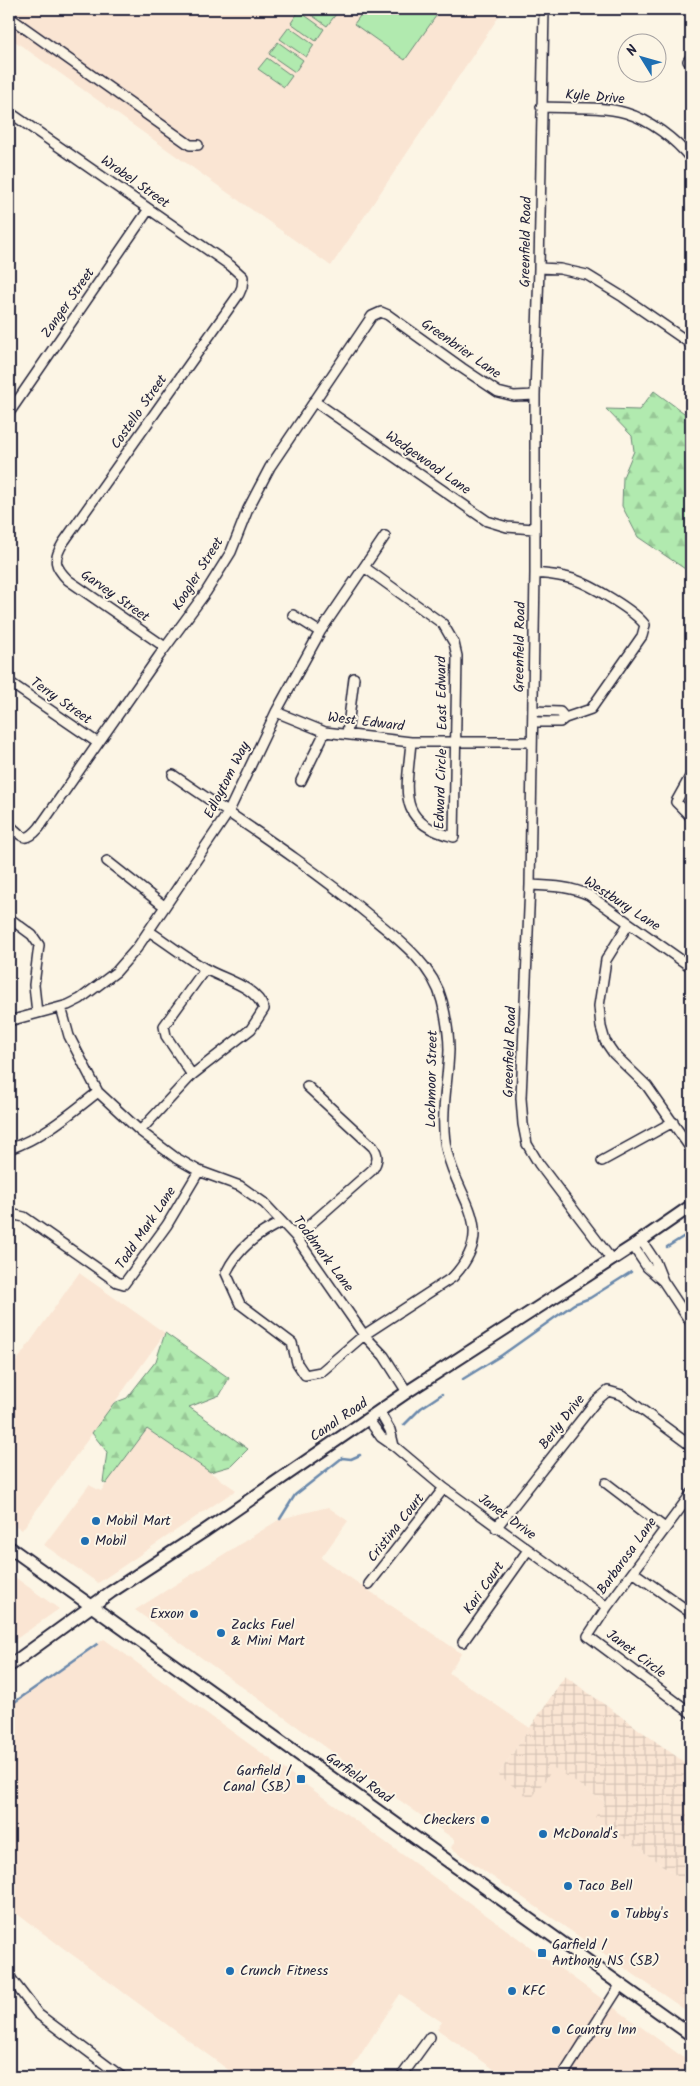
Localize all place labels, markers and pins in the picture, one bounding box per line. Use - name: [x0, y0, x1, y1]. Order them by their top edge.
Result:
- place label: Mobil Mart: [106, 1510, 171, 1532]
- marker: Mobil Mart: [90, 1515, 102, 1527]
- place label: Mobil: [95, 1530, 127, 1552]
- marker: Mobil: [79, 1535, 91, 1547]
- place label: Exxon: [150, 1603, 184, 1625]
- marker: Exxon: [188, 1608, 200, 1620]
- place label: Zacks Fuel & Mini Mart: [231, 1614, 306, 1652]
- marker: Zacks Fuel & Mini Mart: [215, 1627, 227, 1639]
- place label: Garfield / Canal (SB): [223, 1760, 292, 1798]
- marker: Garfield / Canal (SB): [295, 1773, 307, 1785]
- place label: Checkers: [423, 1809, 475, 1831]
- marker: Checkers: [479, 1814, 491, 1826]
- place label: McDonald's: [553, 1823, 618, 1845]
- marker: McDonald's: [537, 1828, 549, 1840]
- place label: Taco Bell: [578, 1875, 633, 1897]
- marker: Taco Bell: [562, 1880, 574, 1892]
- place label: Tubby's: [625, 1903, 669, 1925]
- marker: Tubby's: [609, 1908, 621, 1920]
- place label: Garfield / Anthony NS (SB): [552, 1934, 660, 1972]
- marker: Garfield / Anthony NS (SB): [536, 1947, 548, 1959]
- place label: Crunch Fitness: [240, 1960, 328, 1982]
- marker: Crunch Fitness: [224, 1965, 236, 1977]
- place label: KFC: [522, 1980, 546, 2002]
- marker: KFC: [506, 1985, 518, 1997]
- place label: Country Inn: [566, 2019, 636, 2041]
- marker: Country Inn: [550, 2024, 562, 2036]

